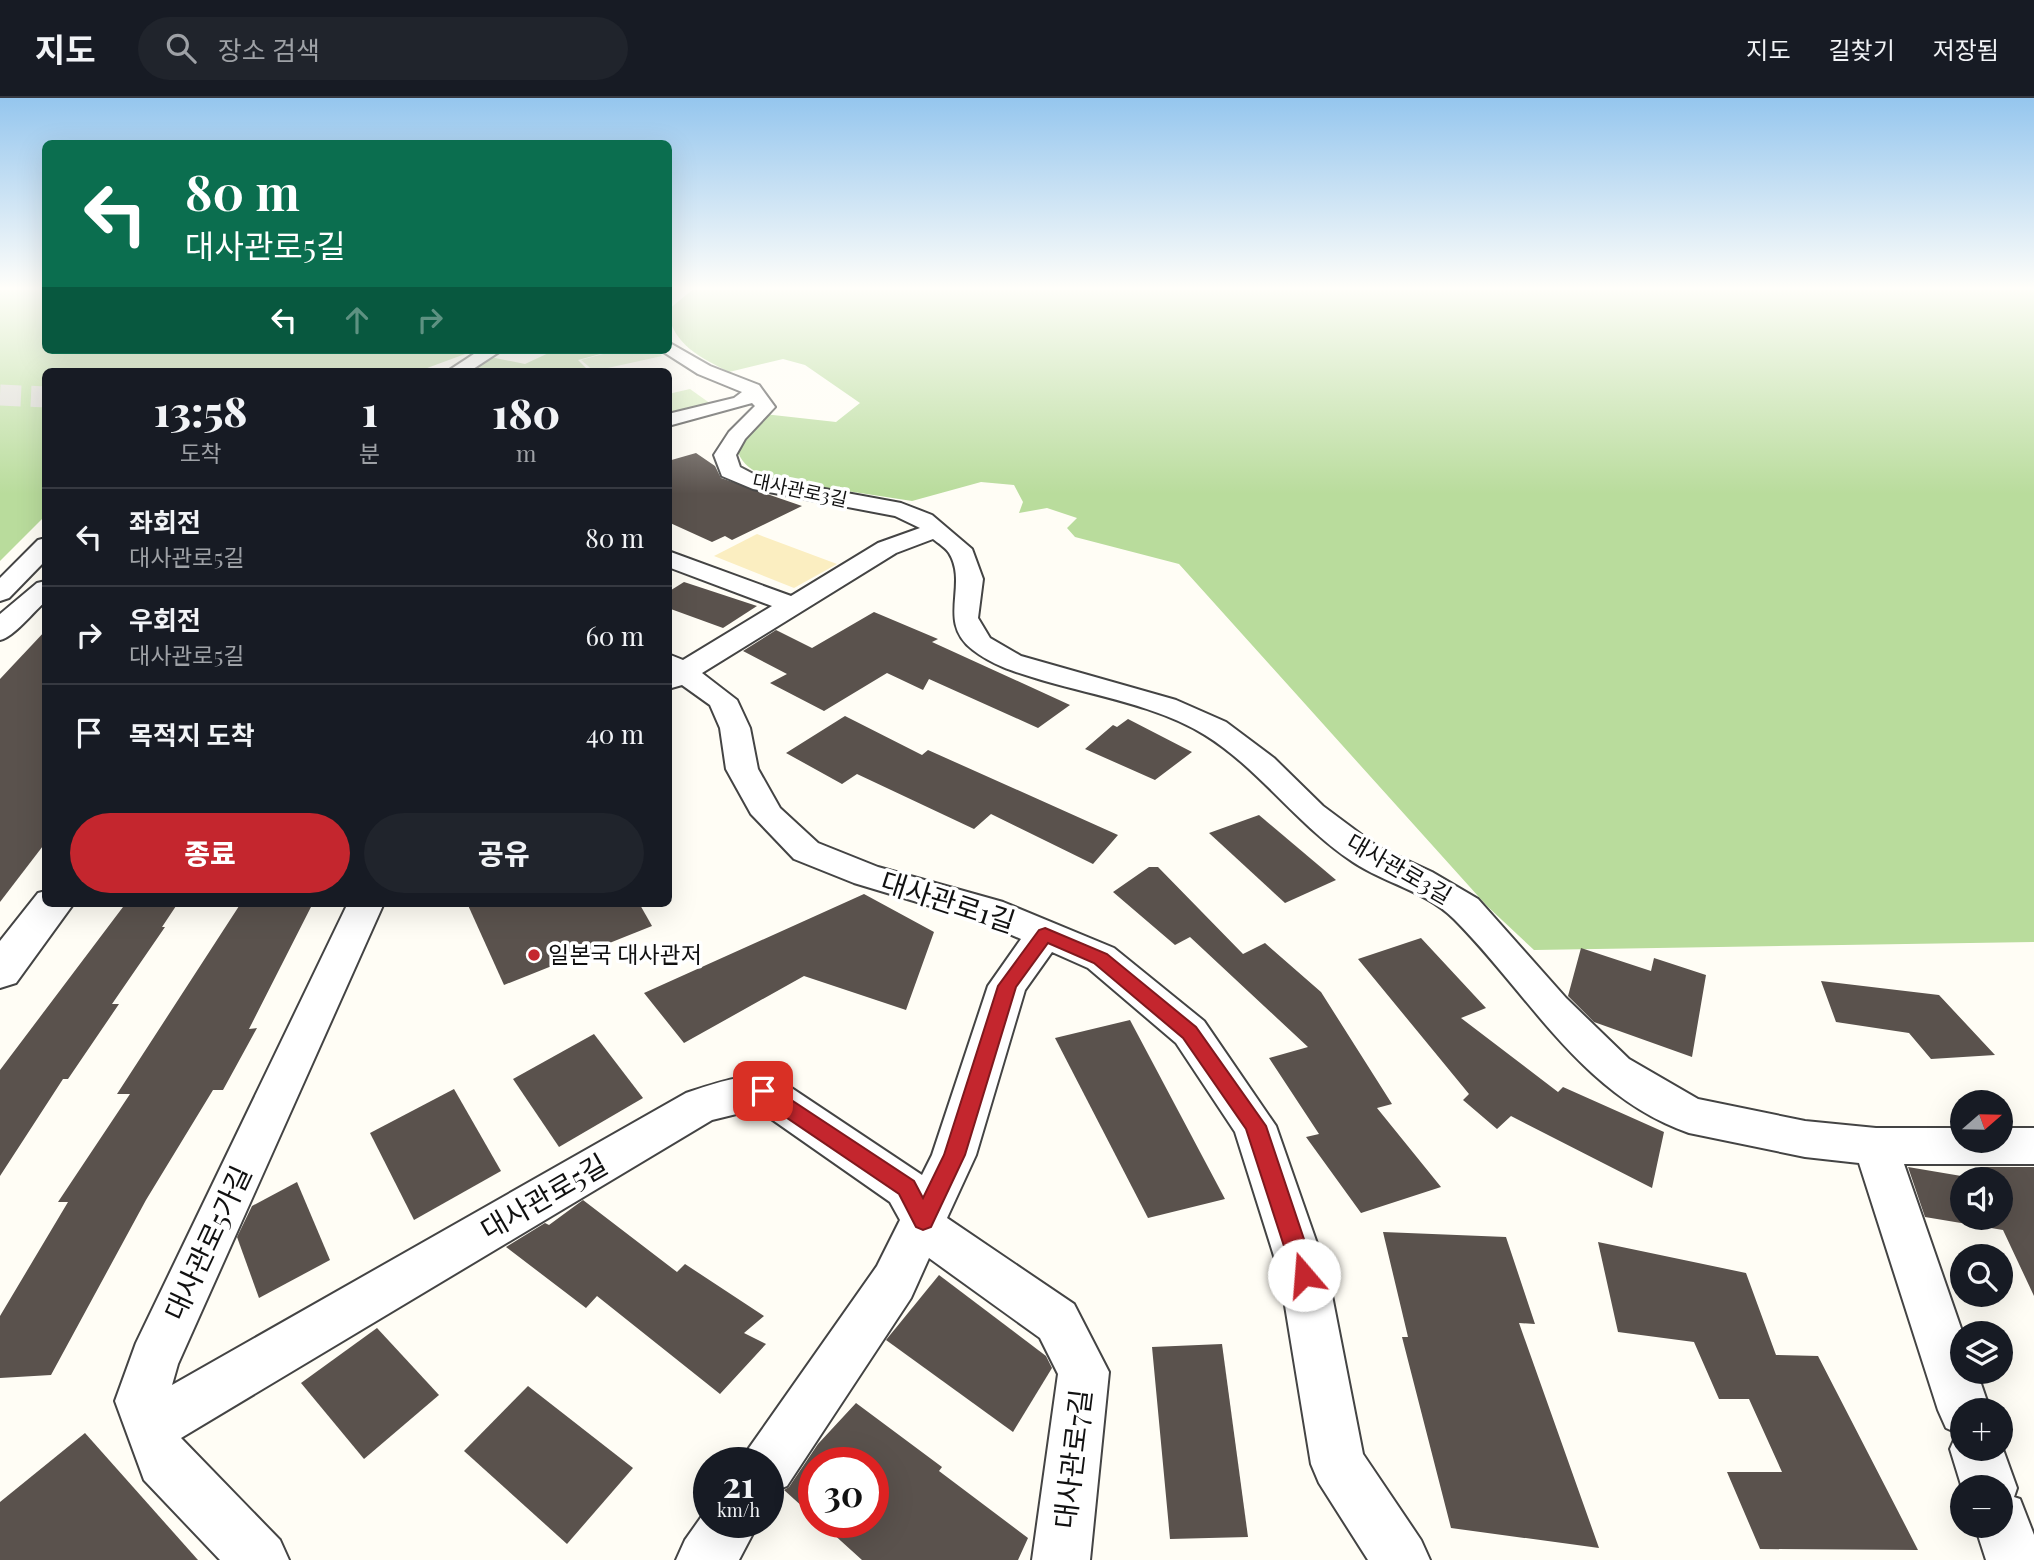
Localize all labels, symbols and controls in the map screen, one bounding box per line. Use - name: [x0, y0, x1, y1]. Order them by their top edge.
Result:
- search box: [138, 17, 628, 80]
- text: 지도: [35, 26, 96, 70]
- icon: search: [162, 29, 200, 67]
- text: 장소 검색: [218, 32, 320, 67]
- text: 지도: [1746, 33, 1791, 65]
- text: 길찾기: [1829, 33, 1895, 65]
- text: 저장됨: [1933, 33, 1999, 65]
- text: 80 m: [185, 158, 300, 223]
- icon: left: [70, 168, 161, 259]
- text: 대사관로5길: [185, 223, 345, 266]
- icon: left: [265, 301, 303, 339]
- icon: ahead: [338, 301, 376, 339]
- icon: right: [411, 301, 449, 339]
- text: 13:58: [154, 382, 247, 438]
- text: 1: [362, 382, 378, 438]
- text: 180: [492, 384, 560, 440]
- text: 도착: [179, 437, 222, 468]
- text: 분: [359, 437, 380, 468]
- text: m: [516, 437, 536, 468]
- street label: 대사관로3길: [751, 466, 850, 512]
- text: 좌회전: [129, 504, 201, 539]
- icon: left: [70, 518, 108, 556]
- text: 80 m: [585, 520, 644, 555]
- text: 대사관로5길: [129, 541, 244, 572]
- text: 우회전: [129, 602, 201, 637]
- icon: right: [70, 616, 108, 654]
- text: 60 m: [585, 618, 644, 653]
- text: 대사관로5길: [129, 639, 244, 670]
- icon: arrive: [70, 714, 108, 752]
- text: 40 m: [586, 716, 644, 751]
- text: 목적지 도착: [129, 717, 255, 752]
- button: 종료: [70, 813, 350, 893]
- button: 공유: [364, 813, 644, 893]
- street label: 대사관로3길: [1342, 825, 1458, 910]
- street label: 대사관로1길: [877, 861, 1020, 940]
- place label: 일본국 대사관저: [548, 938, 702, 969]
- marker: 일본국 대사관저: [526, 947, 542, 963]
- pin: [733, 1061, 793, 1121]
- icon: arrive: [744, 1072, 782, 1110]
- north arrow: [1950, 1090, 2012, 1153]
- map controls: [1950, 1090, 2013, 1538]
- street label: 대사관로5길: [473, 1145, 613, 1247]
- street label: 대사관로5가길: [155, 1159, 259, 1325]
- button: sound: [1950, 1167, 2013, 1230]
- position arrow: [1267, 1238, 1341, 1312]
- button: search: [1950, 1244, 2013, 1307]
- button: layers: [1950, 1321, 2013, 1384]
- street label: 대사관로7길: [1045, 1387, 1098, 1531]
- button: +: [1950, 1398, 2013, 1461]
- speed limit sign: 30: [798, 1447, 889, 1538]
- text: 21: [723, 1460, 754, 1507]
- button: −: [1950, 1475, 2013, 1538]
- text: km/h: [717, 1498, 760, 1522]

